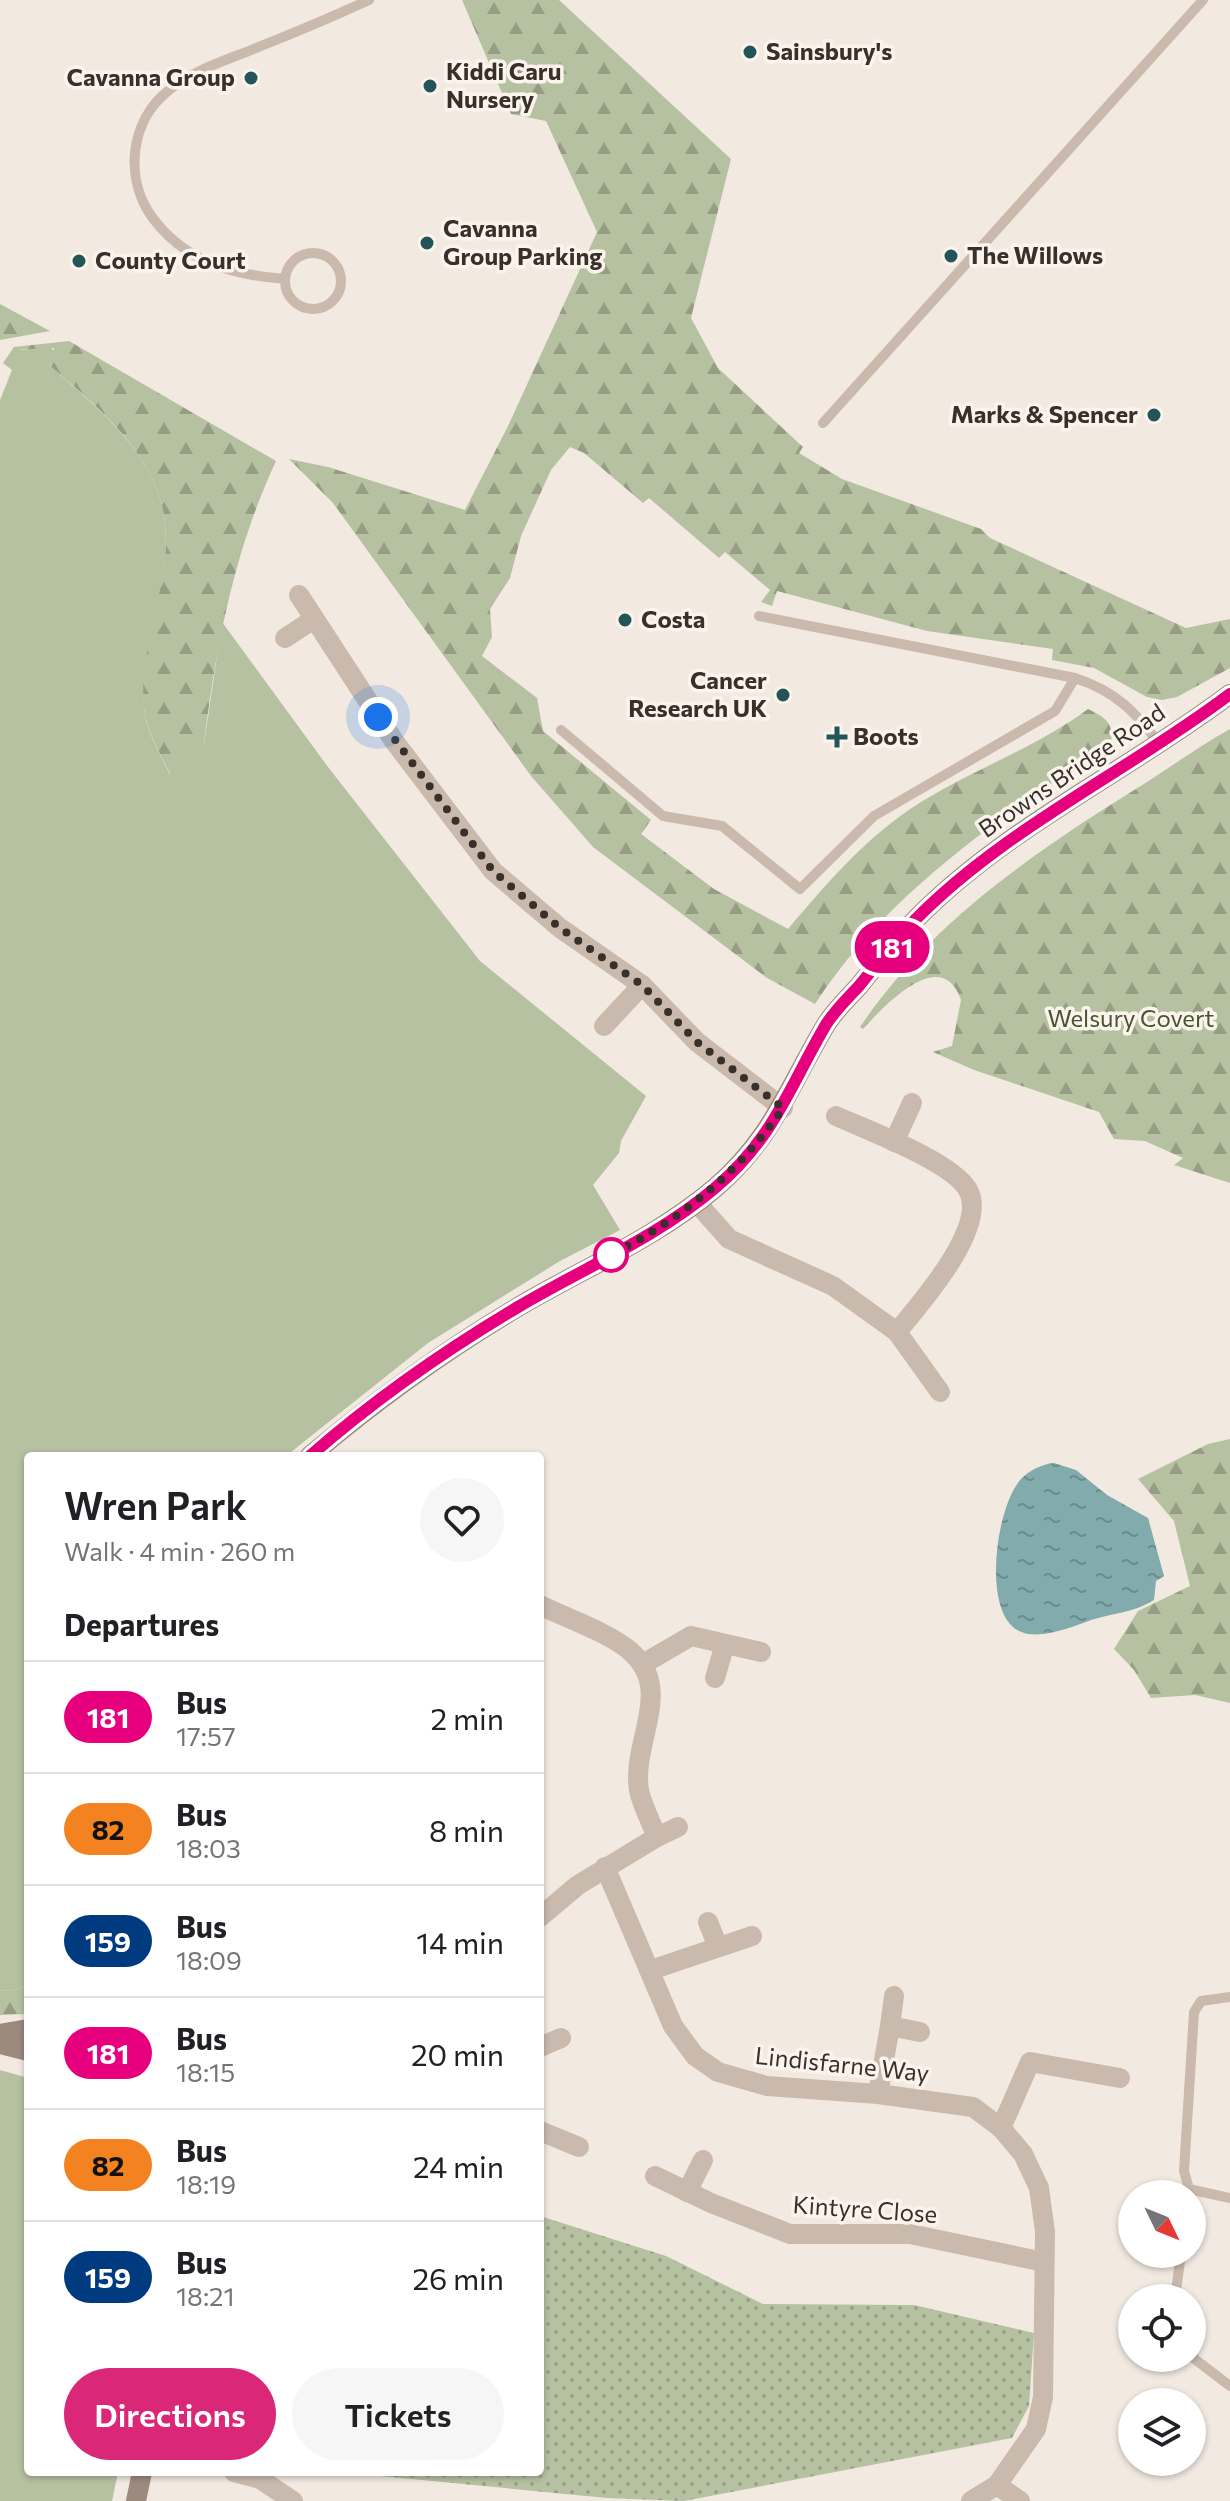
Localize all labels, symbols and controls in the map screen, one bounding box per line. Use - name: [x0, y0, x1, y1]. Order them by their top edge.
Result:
- place label: Sainsbury's: [766, 36, 892, 65]
- marker: Sainsbury's: [741, 43, 759, 61]
- place label: Kiddi Caru Nursery: [446, 56, 561, 113]
- place label: Cavanna Group: [67, 62, 235, 91]
- marker: Cavanna Group: [242, 69, 260, 87]
- marker: Kiddi Caru Nursery: [421, 77, 439, 95]
- place label: Cavanna Group Parking: [443, 213, 603, 270]
- marker: Cavanna Group Parking: [418, 234, 436, 252]
- place label: The Willows: [967, 240, 1103, 269]
- place label: County Court: [95, 245, 246, 274]
- marker: The Willows: [942, 247, 960, 265]
- marker: County Court: [70, 252, 88, 270]
- place label: Marks & Spencer: [951, 399, 1138, 428]
- marker: Marks & Spencer: [1145, 406, 1163, 424]
- place label: Costa: [641, 604, 705, 633]
- marker: Costa: [616, 611, 634, 629]
- place label: Cancer Research UK: [628, 665, 767, 722]
- marker: Cancer Research UK: [774, 686, 792, 704]
- your location: [358, 697, 398, 737]
- street label: Browns Bridge Road: [973, 697, 1170, 843]
- place label: Boots: [853, 721, 919, 750]
- marker: Boots: [828, 728, 846, 746]
- line badge: 181: [846, 921, 938, 973]
- text: 181: [871, 930, 913, 964]
- park label: Welsury Covert: [1048, 1003, 1215, 1032]
- unlabelled marker: [594, 1238, 628, 1272]
- button: heart: [420, 1478, 504, 1562]
- text: Wren Park: [64, 1481, 247, 1528]
- text: Walk · 4 min · 260 m: [64, 1535, 295, 1566]
- text: Departures: [64, 1605, 219, 1642]
- text: Bus: [176, 1683, 227, 1720]
- text: 2 min: [431, 1699, 504, 1736]
- text: 181: [87, 1700, 129, 1734]
- text: 17:57: [176, 1720, 236, 1751]
- text: Bus: [176, 1795, 227, 1832]
- text: 8 min: [429, 1811, 504, 1848]
- text: 82: [91, 1812, 125, 1846]
- text: 18:03: [176, 1832, 241, 1863]
- text: Bus: [176, 1907, 227, 1944]
- text: 14 min: [416, 1923, 504, 1960]
- text: 159: [85, 1924, 131, 1958]
- text: 18:09: [176, 1944, 242, 1975]
- text: Bus: [176, 2019, 227, 2056]
- text: 20 min: [411, 2035, 504, 2072]
- text: 181: [87, 2036, 129, 2070]
- street label: Lindisfarne Way: [754, 2040, 931, 2087]
- text: 18:15: [176, 2056, 235, 2087]
- text: Bus: [176, 2131, 227, 2168]
- text: 24 min: [413, 2147, 504, 2184]
- text: 82: [91, 2148, 125, 2182]
- text: 18:19: [176, 2168, 236, 2199]
- north arrow: [1118, 2180, 1206, 2268]
- map controls: [1118, 2180, 1206, 2476]
- street label: Kintyre Close: [792, 2189, 938, 2228]
- text: Bus: [176, 2243, 227, 2280]
- text: 26 min: [412, 2259, 504, 2296]
- text: 159: [85, 2260, 131, 2294]
- text: 18:21: [176, 2280, 235, 2311]
- button: locate: [1118, 2284, 1206, 2372]
- button: Directions: [64, 2368, 276, 2460]
- button: Tickets: [292, 2368, 504, 2460]
- button: layers: [1118, 2388, 1206, 2476]

